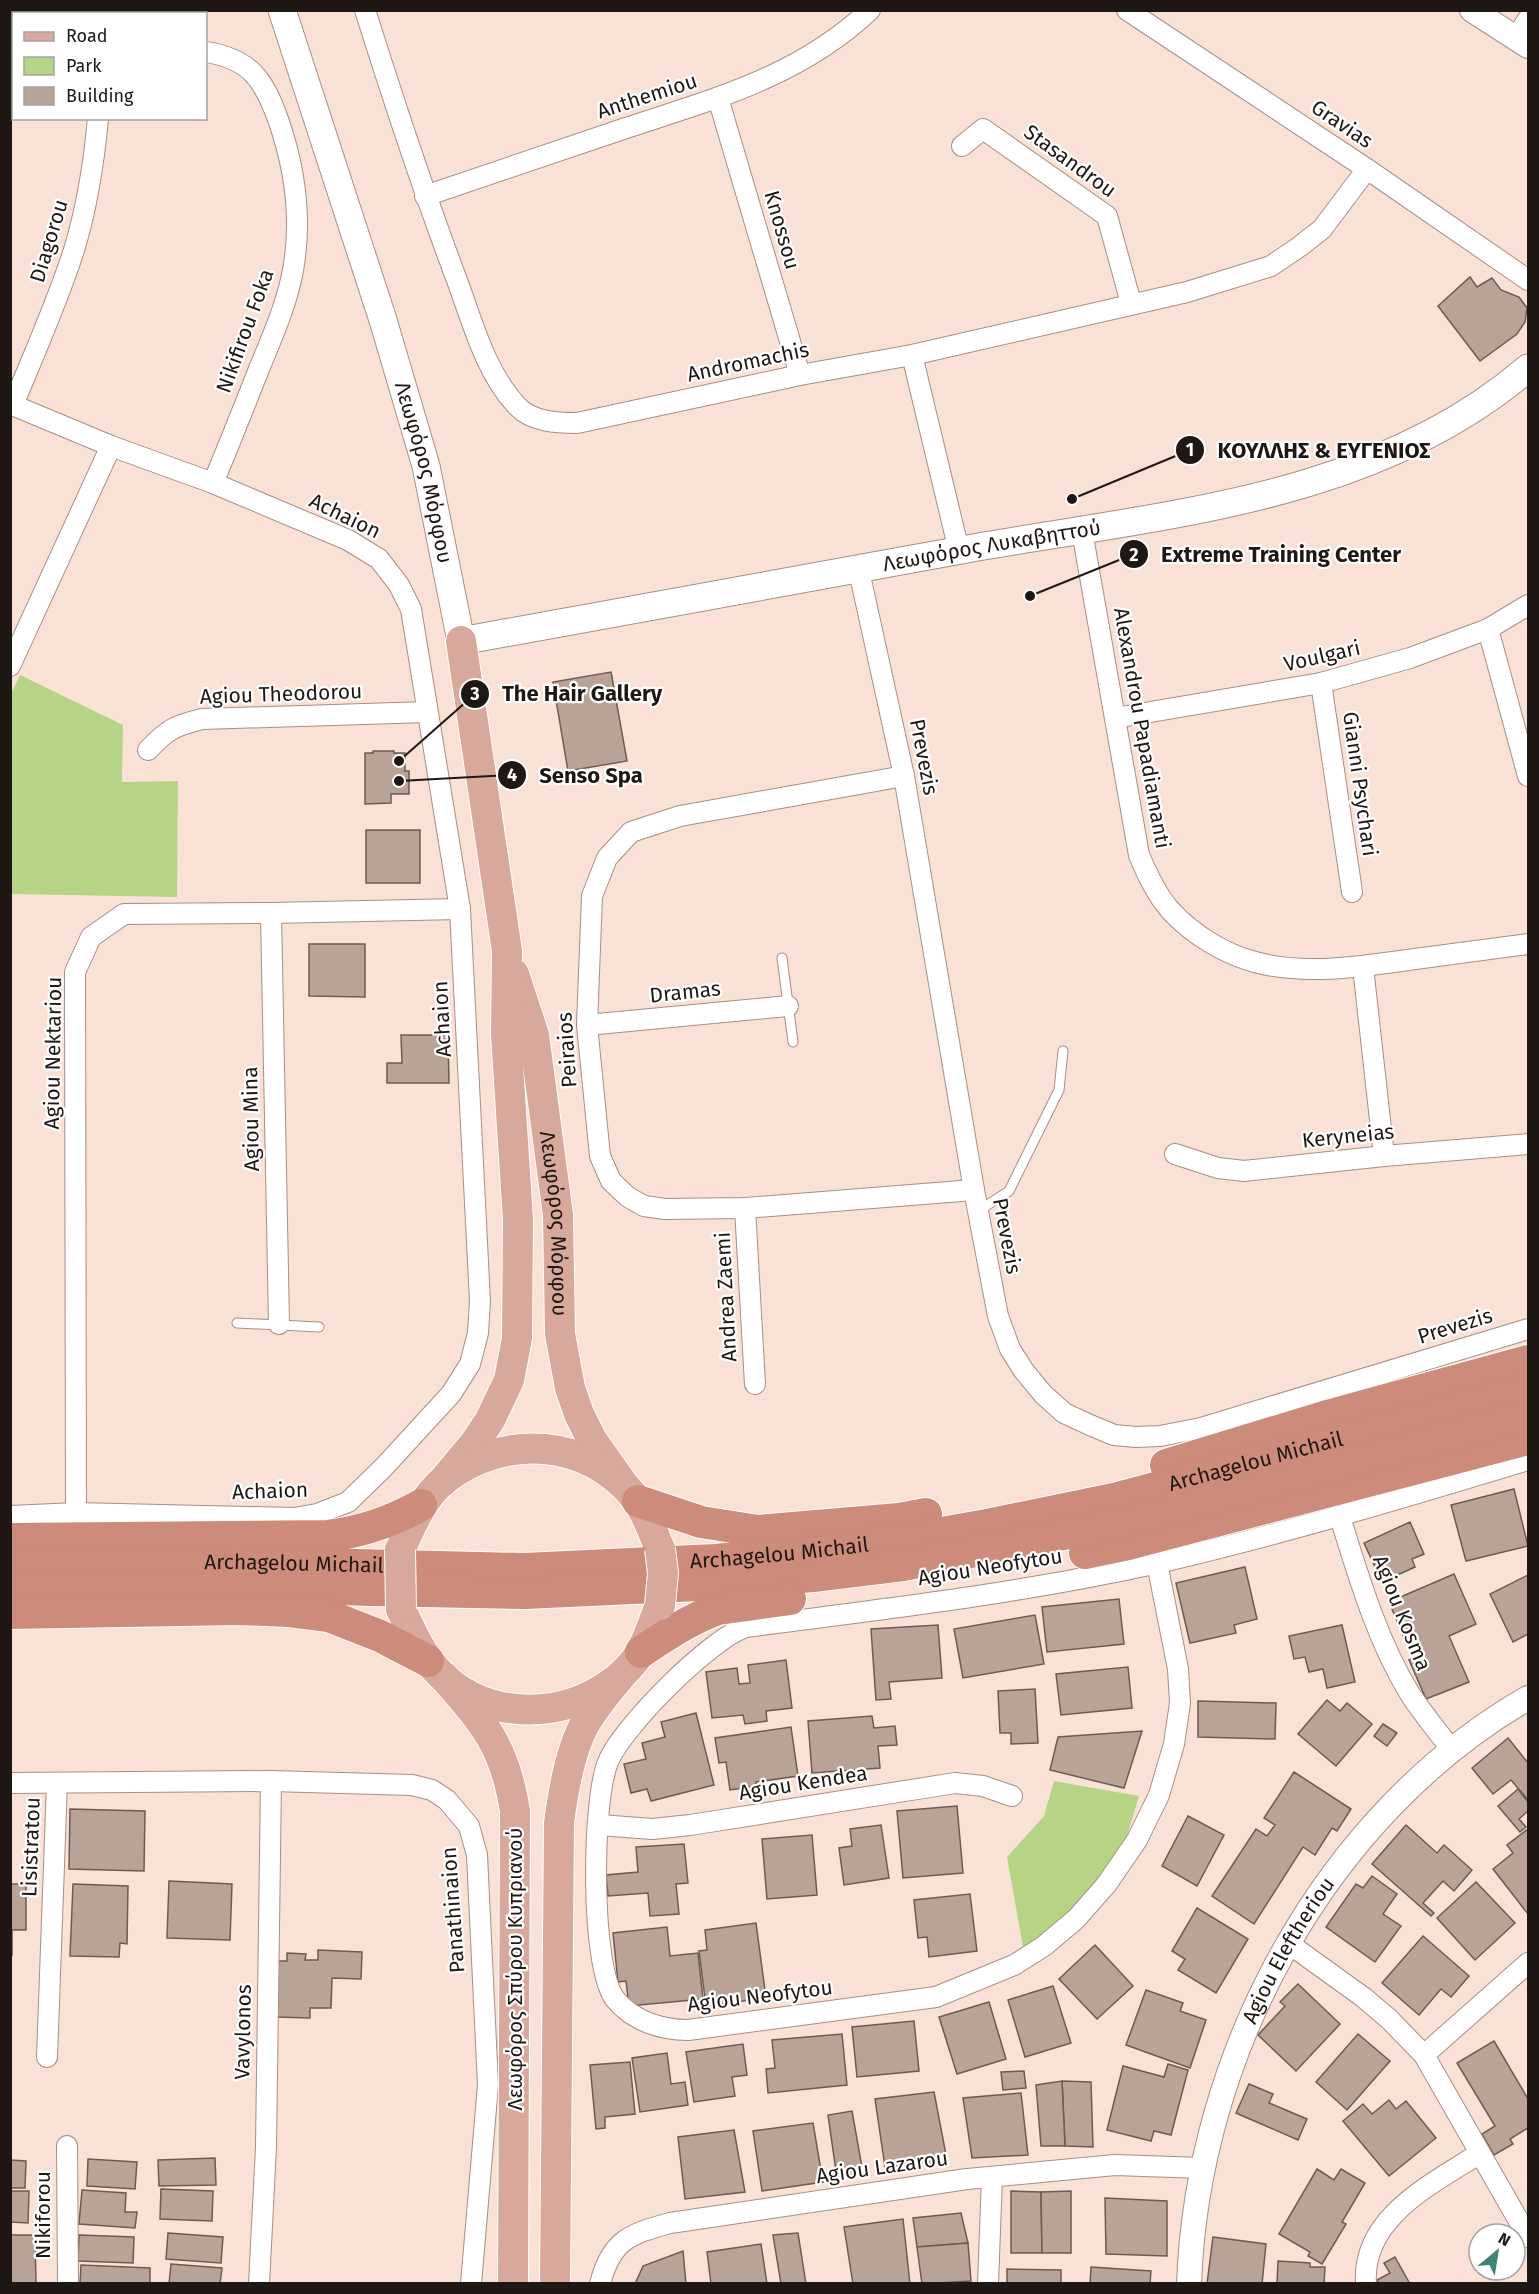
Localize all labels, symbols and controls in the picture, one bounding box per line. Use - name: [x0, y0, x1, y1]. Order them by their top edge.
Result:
- legend: [12, 12, 207, 120]
- text: Road: [66, 25, 108, 47]
- text: Park: [66, 55, 102, 77]
- street label: Anthemiou: [593, 68, 701, 124]
- text: Building: [66, 85, 134, 107]
- street label: Gravias: [1306, 94, 1378, 154]
- street label: Stasandrou: [1019, 119, 1121, 203]
- street label: Knossou: [758, 188, 806, 272]
- street label: Diagorou: [24, 196, 74, 286]
- street label: Nikifirou Foka: [211, 265, 279, 397]
- street label: Andromachis: [685, 336, 812, 388]
- street label: Λεωφόρος Μόρφου: [389, 379, 458, 565]
- callout: ΚΟΥΛΛΗΣ & ΕΥΓΕΝΙΟΣ: [1175, 430, 1442, 470]
- text: ΚΟΥΛΛΗΣ & ΕΥΓΕΝΙΟΣ: [1218, 437, 1430, 464]
- text: 1: [1186, 439, 1194, 461]
- street label: Achaion: [305, 488, 385, 544]
- street label: Λεωφόρος Λυκαβηττού: [881, 514, 1103, 577]
- callout: Extreme Training Center: [1119, 534, 1413, 574]
- text: Extreme Training Center: [1161, 541, 1401, 568]
- text: 2: [1129, 544, 1139, 566]
- street label: Alexandrou Papadiamanti: [1108, 605, 1176, 851]
- street label: Voulgari: [1281, 635, 1363, 677]
- callout: The Hair Gallery: [460, 674, 675, 714]
- street label: Agiou Theodorou: [199, 678, 363, 710]
- text: The Hair Gallery: [502, 680, 663, 707]
- text: 3: [469, 683, 480, 705]
- street label: Gianni Psychari: [1337, 710, 1383, 858]
- street label: Prevezis: [904, 717, 944, 797]
- callout: Senso Spa: [497, 755, 655, 795]
- text: Senso Spa: [539, 762, 643, 789]
- text: 4: [507, 764, 517, 786]
- street label: Dramas: [648, 975, 722, 1009]
- street label: Agiou Nektariou: [39, 976, 67, 1130]
- street label: Achaion: [427, 980, 457, 1058]
- street label: Peiraios: [551, 1011, 583, 1089]
- street label: Agiou Mina: [237, 1066, 265, 1172]
- street label: Keryneias: [1301, 1118, 1396, 1154]
- street label: Λεωφόρος Μόρφου: [534, 1129, 573, 1316]
- street label: Prevezis: [987, 1196, 1027, 1276]
- street label: Andrea Zaemi: [710, 1231, 742, 1363]
- street label: Prevezis: [1414, 1302, 1496, 1350]
- street label: Archagelou Michail: [1166, 1426, 1346, 1497]
- street label: Achaion: [231, 1477, 309, 1505]
- street label: Archagelou Michail: [689, 1531, 870, 1574]
- street label: Agiou Neofytou: [916, 1543, 1064, 1591]
- street label: Archagelou Michail: [204, 1549, 384, 1579]
- street label: Agiou Kosma: [1367, 1551, 1437, 1675]
- street label: Agiou Kendea: [737, 1760, 869, 1806]
- street label: Lisistratou: [16, 1797, 46, 1897]
- street label: Λεωφόρος Σπύρου Κυπριανού: [502, 1827, 528, 2111]
- street label: Panathinaion: [436, 1846, 470, 1974]
- street label: Agiou Eleftheriou: [1237, 1872, 1340, 2028]
- street label: Agiou Neofytou: [686, 1974, 834, 2018]
- street label: Vavylonos: [229, 1984, 257, 2080]
- street label: Agiou Lazarou: [814, 2145, 950, 2189]
- street label: Nikiforou: [30, 2171, 56, 2259]
- north arrow: [1467, 2222, 1527, 2282]
- text: N: [1495, 2229, 1514, 2250]

